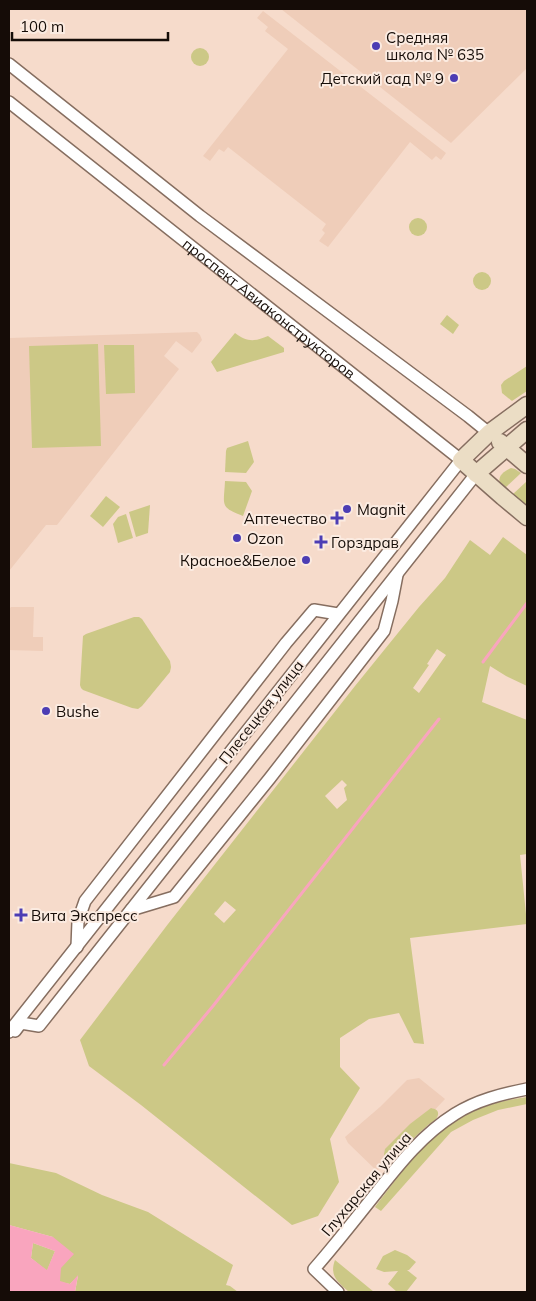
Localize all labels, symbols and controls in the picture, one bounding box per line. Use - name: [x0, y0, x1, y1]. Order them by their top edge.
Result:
- scale bar: [12, 10, 169, 42]
- text: 100 m: [20, 17, 64, 36]
- place label: Средняя школа № 635: [386, 28, 484, 64]
- marker: Средняя школа № 635: [370, 40, 382, 52]
- place label: Детский сад № 9: [320, 69, 444, 88]
- marker: Детский сад № 9: [448, 72, 460, 84]
- street label: проспект Авиаконструкторов: [179, 234, 360, 382]
- place label: Magnit: [357, 500, 406, 519]
- marker: Magnit: [341, 503, 353, 515]
- place label: Аптечество: [244, 509, 327, 528]
- marker: Аптечество: [331, 512, 343, 524]
- place label: Ozon: [247, 529, 284, 548]
- marker: Ozon: [231, 532, 243, 544]
- place label: Горздрав: [331, 533, 399, 552]
- marker: Горздрав: [315, 536, 327, 548]
- place label: Красное&Белое: [180, 551, 296, 570]
- marker: Красное&Белое: [300, 554, 312, 566]
- street label: Плесецкая улица: [215, 656, 307, 768]
- place label: Bushe: [56, 702, 99, 721]
- marker: Bushe: [40, 705, 52, 717]
- place label: Вита Экспресс: [31, 906, 138, 925]
- marker: Вита Экспресс: [15, 909, 27, 921]
- street label: Глухарская улица: [317, 1128, 415, 1240]

